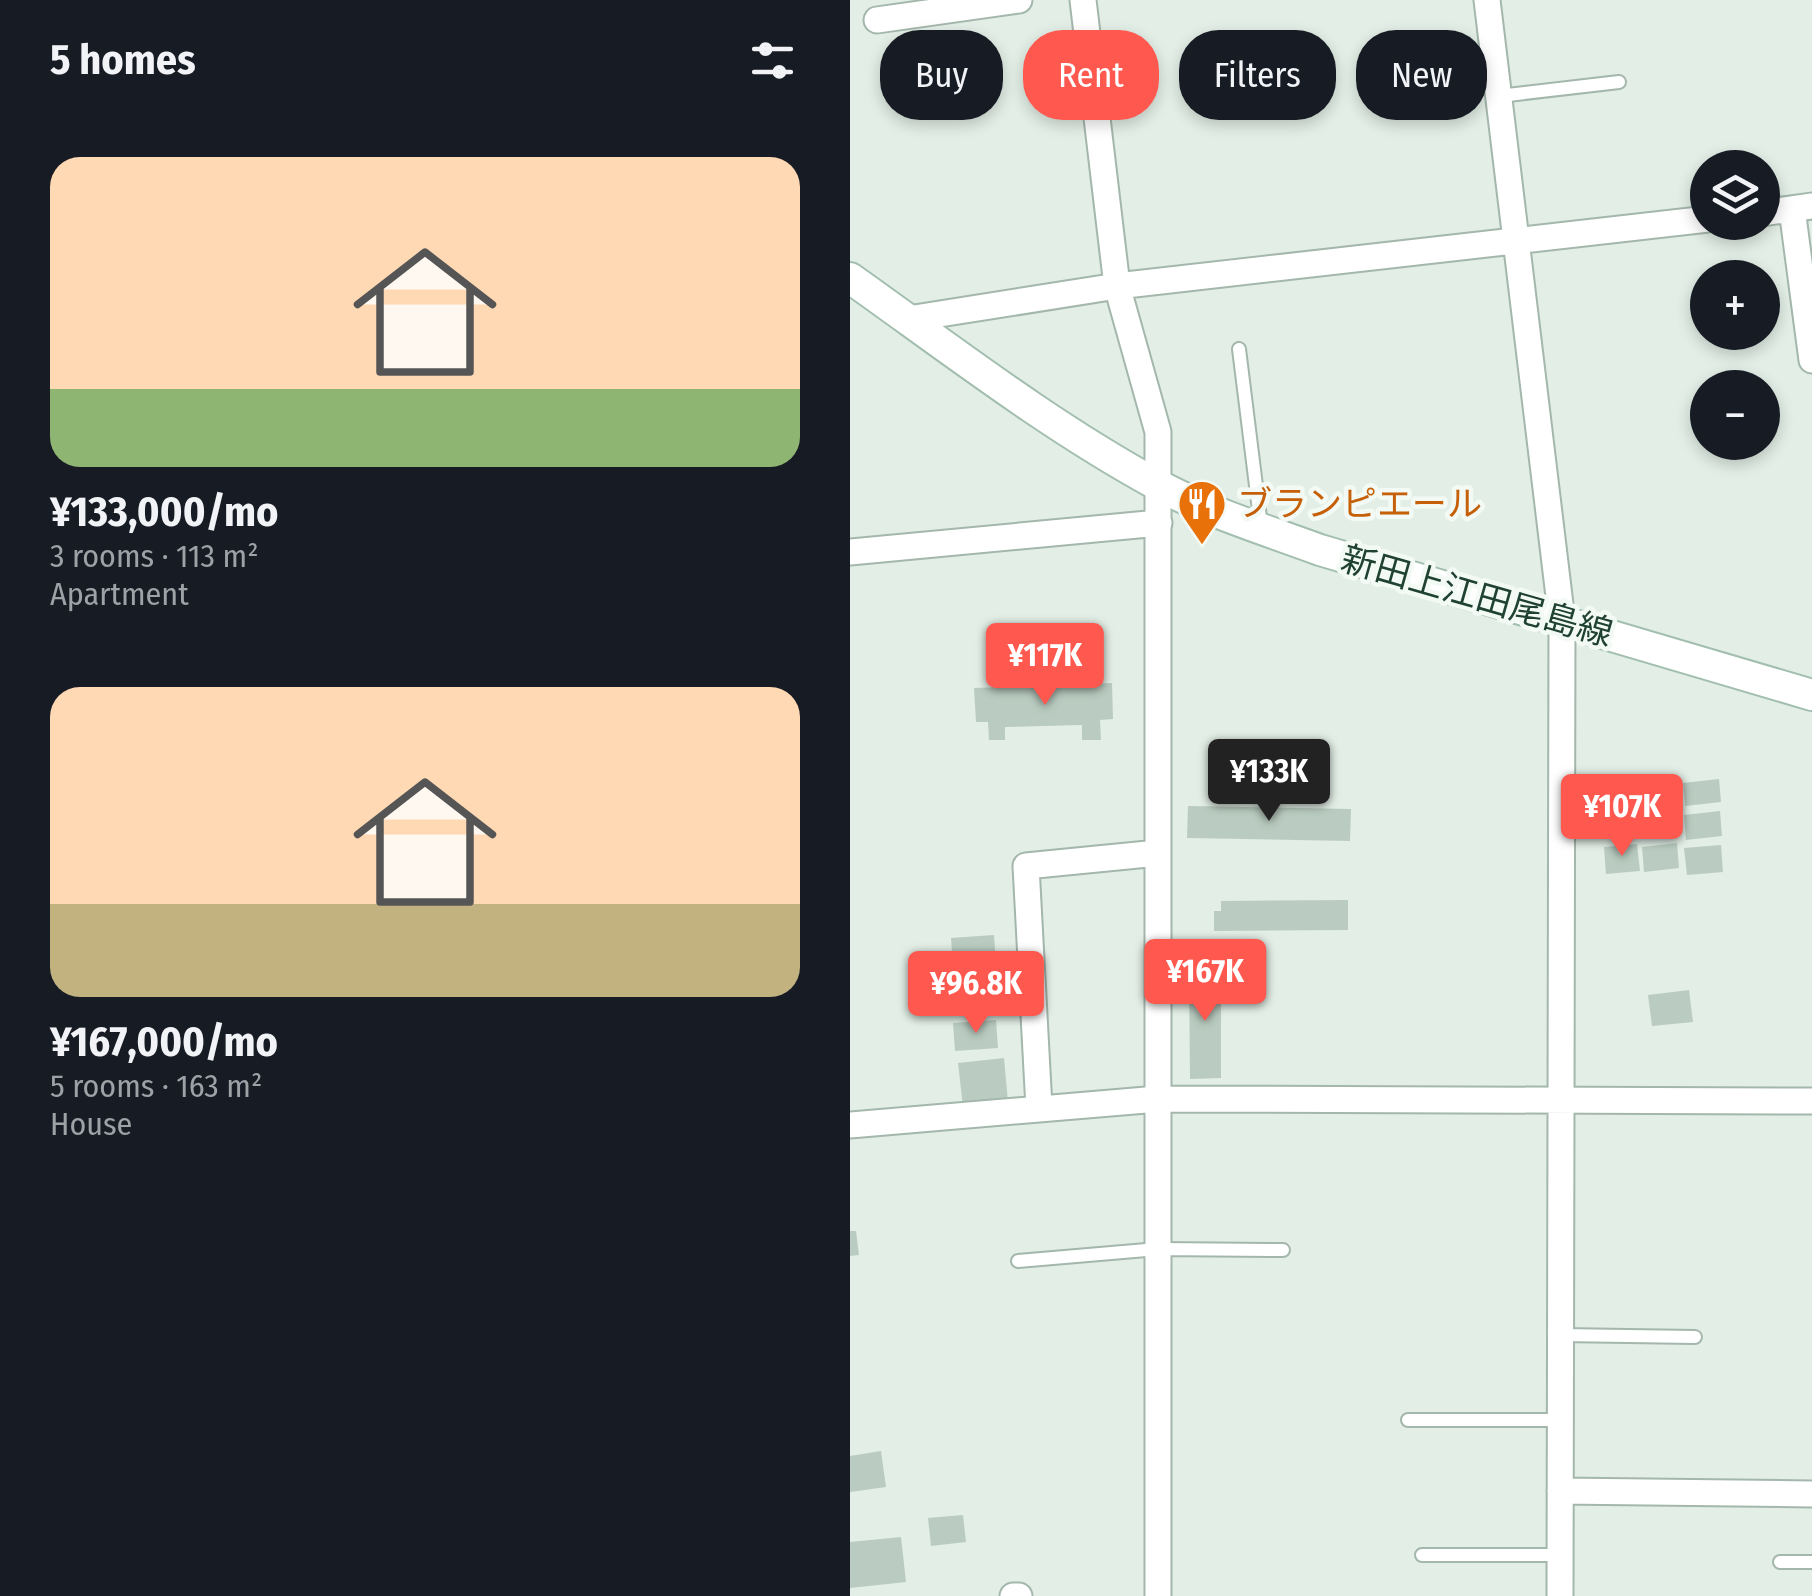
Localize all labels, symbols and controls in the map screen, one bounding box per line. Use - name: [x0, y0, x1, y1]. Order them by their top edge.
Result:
- chip: Buy: [880, 30, 1003, 120]
- chip: Rent: [1023, 30, 1159, 120]
- chip: Filters: [1179, 30, 1336, 120]
- chip: New: [1356, 30, 1487, 120]
- icon: filters: [745, 33, 800, 88]
- text: 5 homes: [50, 35, 196, 85]
- map controls: [1690, 150, 1780, 460]
- button: layers: [1690, 150, 1780, 240]
- icon: home: [335, 222, 515, 402]
- button: +: [1690, 260, 1780, 350]
- button: −: [1690, 370, 1780, 460]
- restaurant icon: ブランピエール: [1176, 478, 1228, 546]
- place label: ブランピエール: [1237, 483, 1482, 525]
- text: ¥133,000/mo: [50, 487, 279, 537]
- text: 3 rooms · 113 m²: [50, 537, 258, 575]
- street label: 新田上江田尾島線: [1337, 537, 1617, 655]
- text: Apartment: [50, 575, 189, 613]
- pin: ¥117K: [975, 623, 1115, 708]
- text: ¥117K: [1008, 636, 1082, 674]
- pin: ¥133K: [1199, 739, 1339, 824]
- icon: home: [335, 752, 515, 932]
- text: ¥133K: [1230, 752, 1308, 790]
- pin: ¥107K: [1552, 774, 1692, 859]
- text: ¥107K: [1583, 787, 1661, 825]
- pin: ¥167K: [1135, 939, 1275, 1024]
- pin: ¥96.8K: [895, 951, 1057, 1036]
- text: ¥167K: [1166, 952, 1244, 990]
- text: ¥96.8K: [930, 964, 1022, 1002]
- text: ¥167,000/mo: [50, 1017, 278, 1067]
- text: 5 rooms · 163 m²: [50, 1067, 262, 1105]
- text: House: [50, 1105, 132, 1143]

